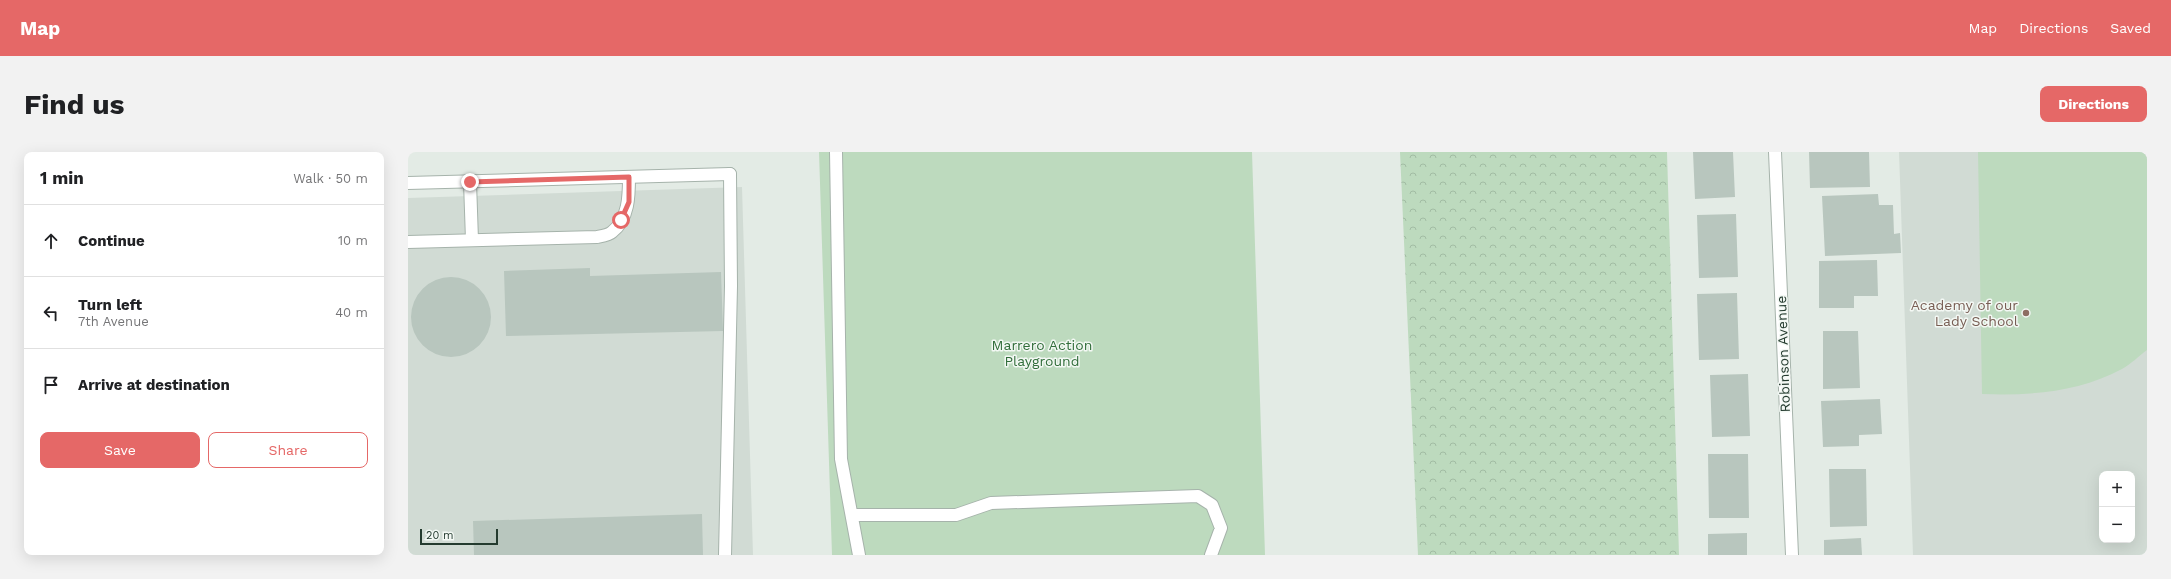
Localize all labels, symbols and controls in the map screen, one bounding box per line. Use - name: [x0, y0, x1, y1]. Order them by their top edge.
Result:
- text: Map: [20, 17, 60, 40]
- text: Map: [1969, 20, 1997, 36]
- text: Directions: [2019, 20, 2088, 36]
- text: Saved: [2110, 20, 2151, 36]
- button: Directions: [2040, 86, 2147, 122]
- text: Find us: [24, 88, 124, 121]
- text: 1 min: [40, 168, 84, 188]
- text: Walk · 50 m: [293, 171, 368, 186]
- route end: [461, 173, 479, 191]
- route start: [612, 211, 630, 229]
- icon: ahead: [40, 230, 62, 252]
- text: Continue: [78, 232, 145, 250]
- text: 10 m: [338, 233, 368, 248]
- street label: Robinson Avenue: [1773, 295, 1793, 413]
- text: Turn left: [78, 296, 142, 314]
- place label: Academy of our Lady School: [1911, 297, 2019, 329]
- icon: left: [40, 302, 62, 324]
- text: 40 m: [335, 305, 368, 320]
- marker: Academy of our Lady School: [2021, 308, 2031, 318]
- text: 7th Avenue: [78, 314, 149, 329]
- park label: Marrero Action Playground: [992, 337, 1092, 369]
- icon: arrive: [40, 374, 62, 396]
- text: Arrive at destination: [78, 376, 230, 394]
- button: Save: [40, 432, 200, 468]
- button: Share: [208, 432, 368, 468]
- map controls: [2099, 471, 2135, 543]
- button: +: [2099, 471, 2135, 507]
- button: −: [2099, 507, 2135, 543]
- scale bar: [420, 527, 498, 546]
- text: 20 m: [426, 529, 454, 542]

